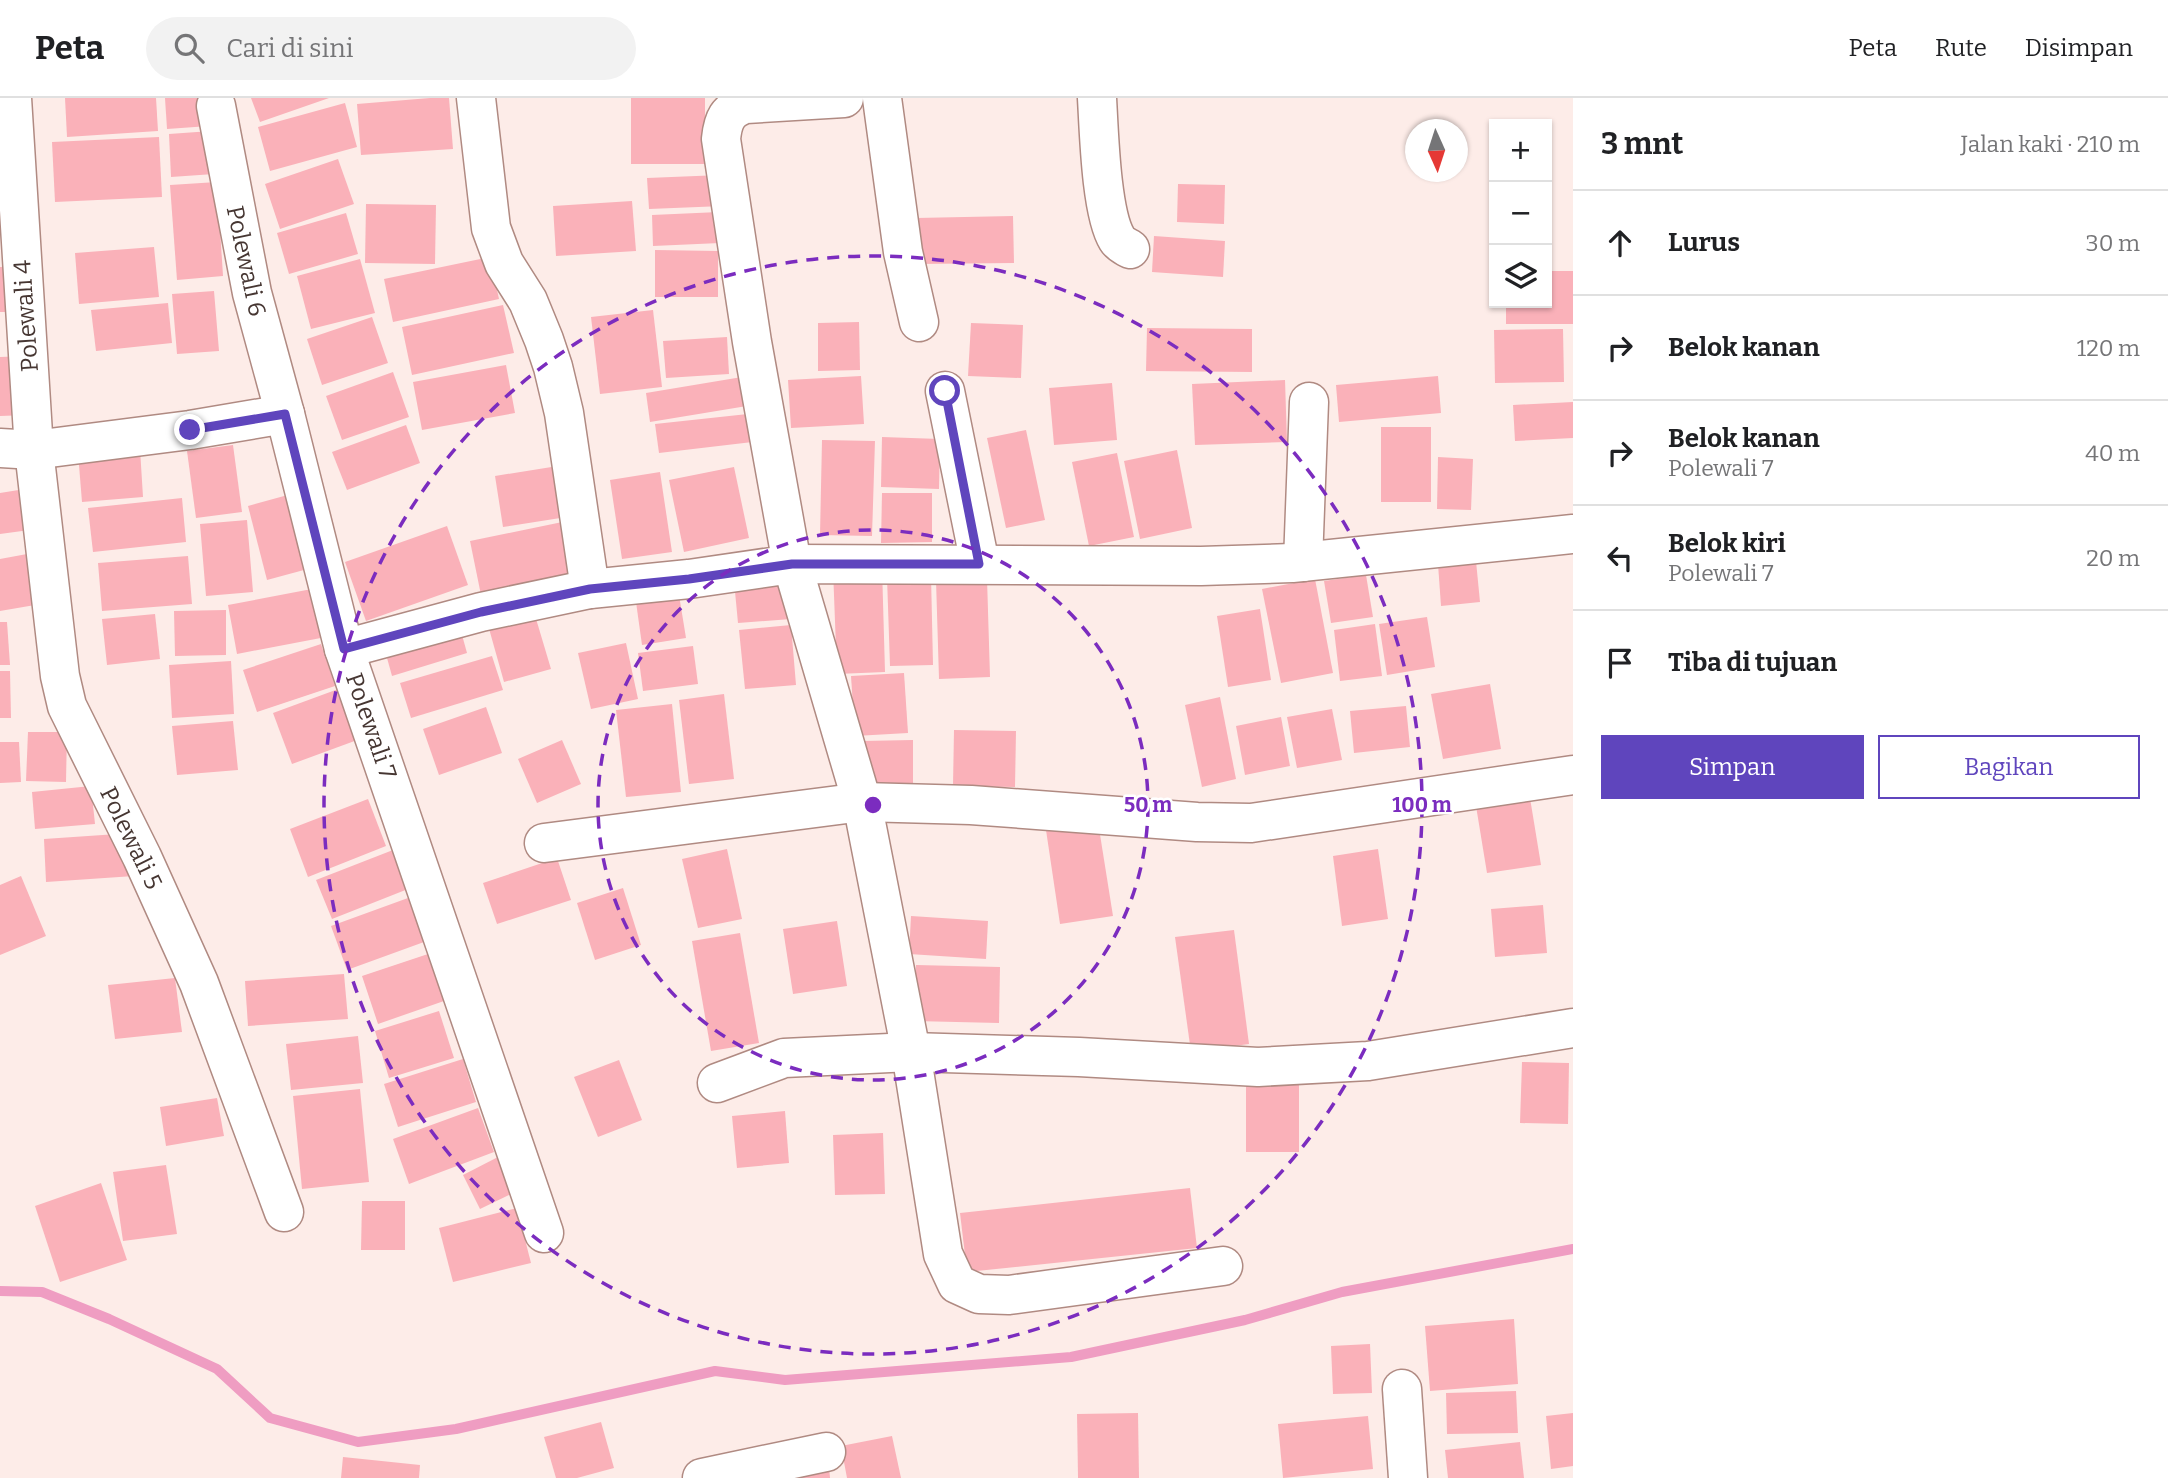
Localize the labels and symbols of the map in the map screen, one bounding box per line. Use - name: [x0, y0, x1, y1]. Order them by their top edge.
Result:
- north arrow: [1405, 119, 1468, 182]
- street label: Polewali 6: [221, 203, 271, 319]
- street label: Polewali 4: [8, 259, 44, 373]
- route start: [929, 375, 960, 406]
- route end: [174, 414, 205, 445]
- street label: Polewali 7: [340, 669, 402, 783]
- street label: Polewali 5: [94, 782, 168, 894]
- text: 50 m: [1124, 792, 1172, 818]
- text: 100 m: [1392, 792, 1452, 818]
- centre of rings: [861, 793, 885, 817]

